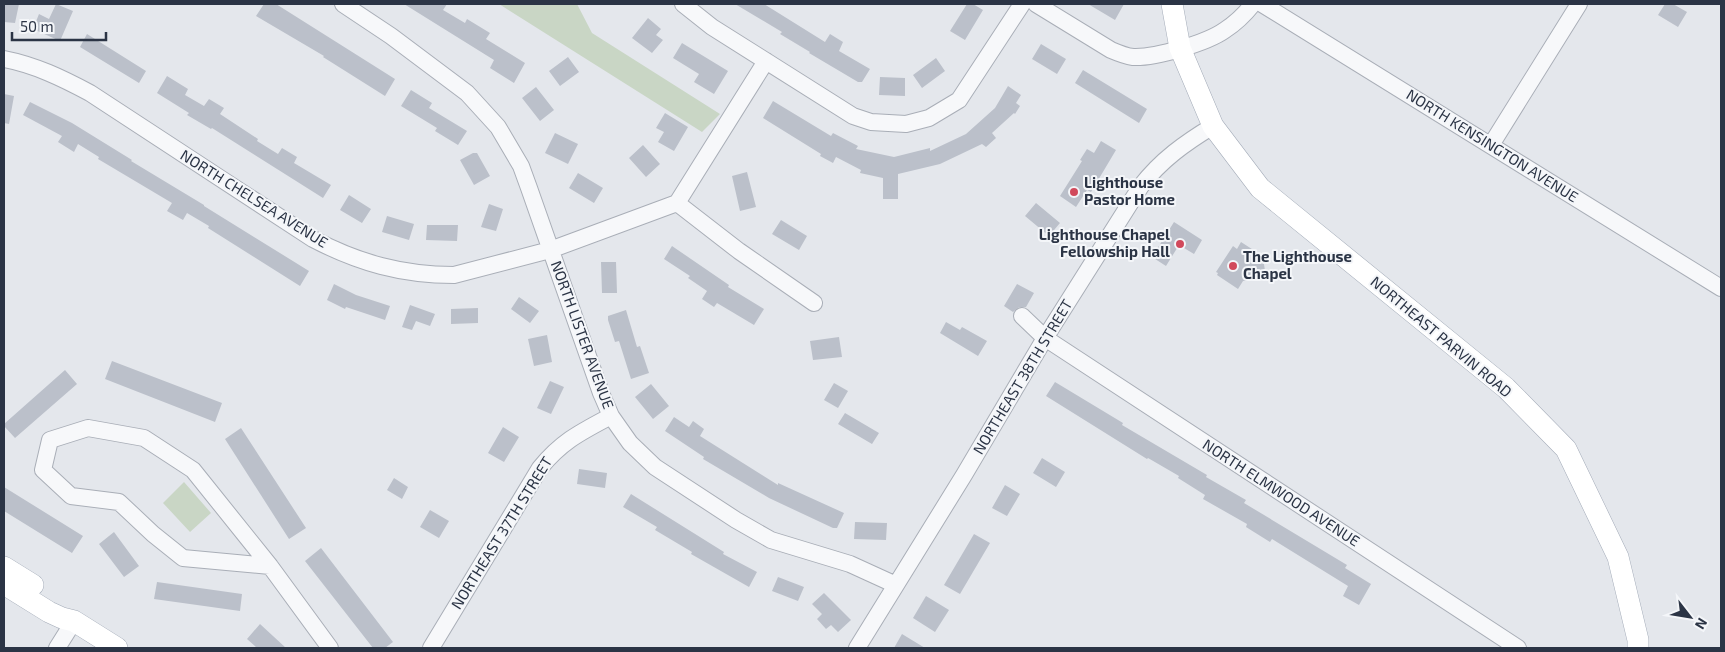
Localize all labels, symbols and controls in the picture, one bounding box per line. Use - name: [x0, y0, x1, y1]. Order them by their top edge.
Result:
- scale bar: [12, 10, 106, 42]
- text: 50 m: [20, 17, 54, 35]
- street label: NORTH KENSINGTON AVENUE: [1403, 85, 1582, 206]
- street label: NORTH CHELSEA AVENUE: [177, 145, 332, 251]
- place label: Lighthouse Pastor Home: [1084, 173, 1175, 208]
- marker: Lighthouse Pastor Home: [1068, 186, 1080, 198]
- place label: Lighthouse Chapel Fellowship Hall: [1039, 225, 1170, 260]
- marker: Lighthouse Chapel Fellowship Hall: [1174, 238, 1186, 250]
- place label: The Lighthouse Chapel: [1243, 247, 1352, 282]
- street label: NORTH LISTER AVENUE: [548, 258, 618, 411]
- marker: The Lighthouse Chapel: [1227, 260, 1239, 272]
- street label: NORTHEAST PARVIN ROAD: [1367, 272, 1516, 401]
- street label: NORTHEAST 38TH STREET: [969, 295, 1076, 457]
- street label: NORTH ELMWOOD AVENUE: [1200, 435, 1363, 550]
- street label: NORTHEAST 37TH STREET: [447, 453, 556, 612]
- north arrow: [1665, 592, 1715, 642]
- text: N: [1692, 615, 1711, 633]

